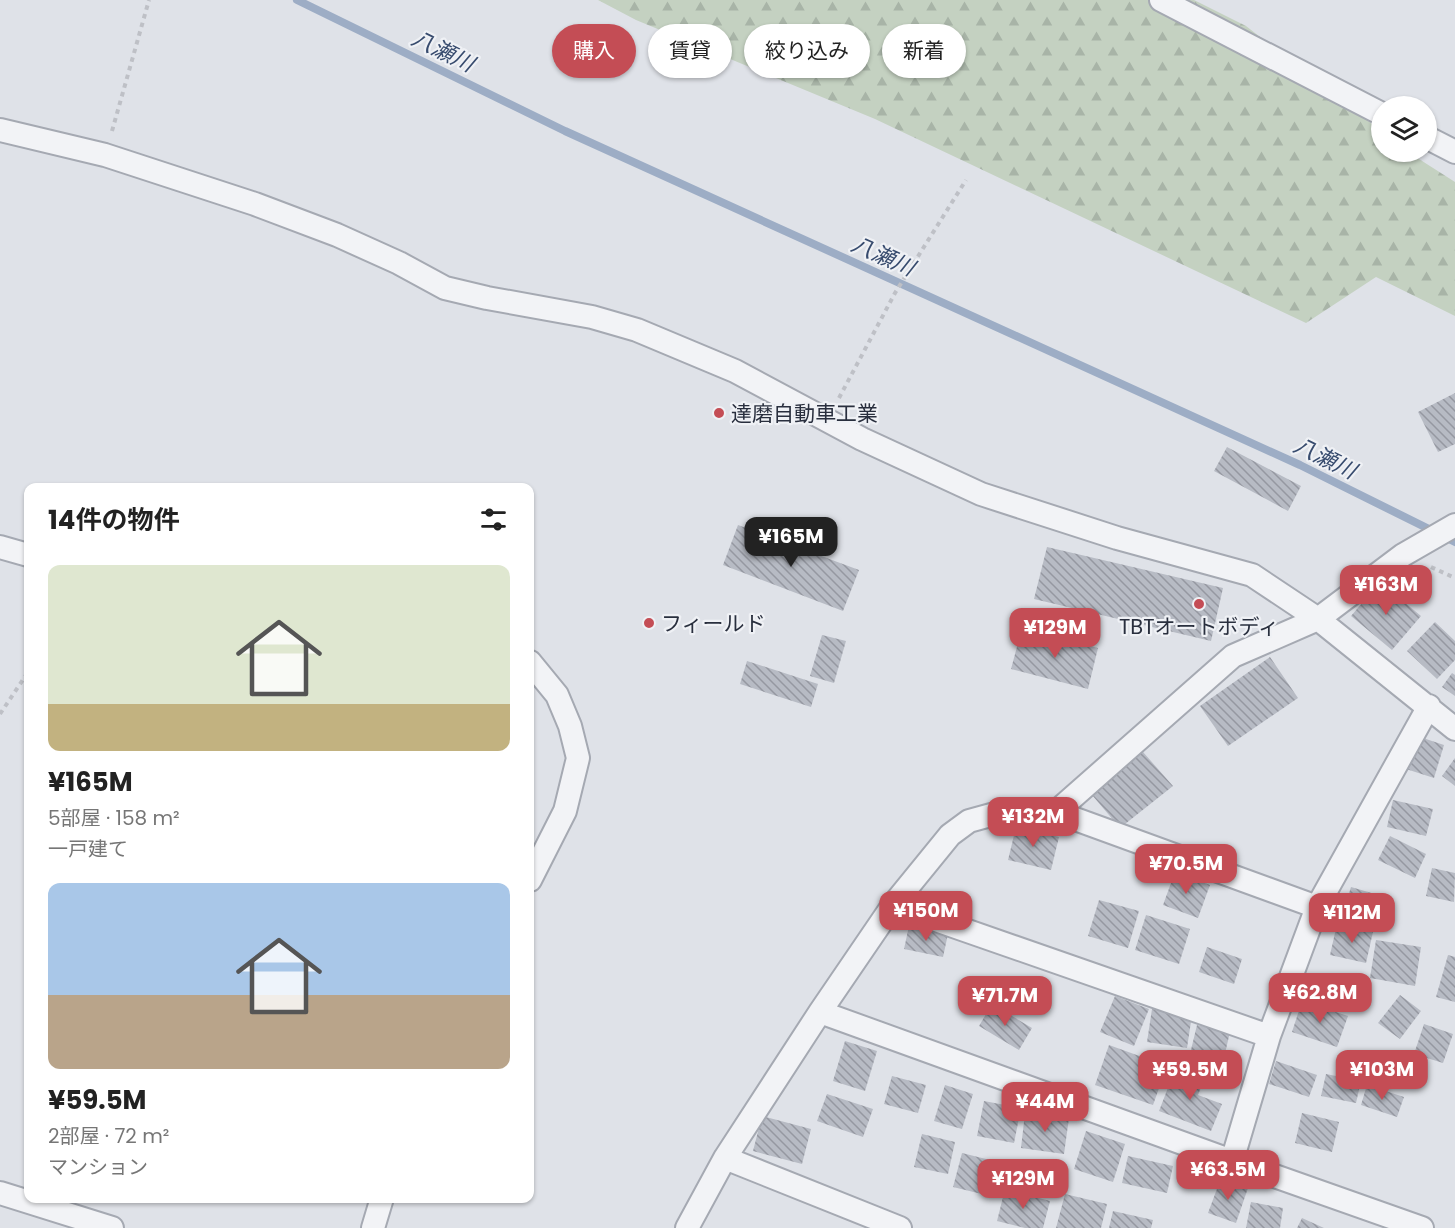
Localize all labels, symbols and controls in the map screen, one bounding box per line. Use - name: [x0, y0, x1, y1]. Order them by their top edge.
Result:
- water label: 八瀬川: [407, 23, 481, 80]
- chip: 購入: [552, 24, 636, 78]
- chip: 賃貸: [648, 24, 732, 78]
- chip: 絞り込み: [744, 24, 870, 78]
- chip: 新着: [882, 24, 966, 78]
- map controls: [1371, 96, 1437, 162]
- button: layers: [1371, 96, 1437, 162]
- water label: 八瀬川: [847, 228, 921, 284]
- place label: 達磨自動車工業: [731, 399, 878, 428]
- marker: 達磨自動車工業: [712, 406, 726, 420]
- water label: 八瀬川: [1289, 430, 1363, 487]
- text: 14件の物件: [48, 502, 179, 538]
- icon: filters: [477, 503, 510, 536]
- pin: ¥165M: [749, 517, 833, 568]
- text: ¥165M: [758, 522, 824, 550]
- pin: ¥163M: [1344, 565, 1428, 616]
- text: ¥163M: [1354, 570, 1418, 598]
- marker: TBTオートボディ: [1192, 597, 1206, 611]
- icon: home: [225, 604, 333, 712]
- pin: ¥129M: [1013, 608, 1097, 659]
- place label: フィールド: [661, 609, 766, 638]
- place label: TBTオートボディ: [1119, 612, 1279, 641]
- text: ¥129M: [1023, 613, 1087, 641]
- marker: フィールド: [642, 616, 656, 630]
- text: ¥165M: [48, 764, 133, 800]
- pin: ¥132M: [991, 797, 1075, 848]
- text: ¥132M: [1002, 802, 1064, 830]
- text: 5部屋 · 158 m²: [48, 804, 180, 832]
- text: 一戸建て: [48, 835, 128, 863]
- pin: ¥70.5M: [1137, 844, 1235, 895]
- text: ¥70.5M: [1149, 849, 1223, 877]
- pin: ¥150M: [884, 891, 968, 942]
- pin: ¥112M: [1310, 893, 1394, 944]
- text: ¥150M: [893, 896, 959, 924]
- text: ¥112M: [1323, 898, 1381, 926]
- icon: home: [225, 922, 333, 1030]
- pin: ¥62.8M: [1271, 973, 1369, 1024]
- pin: ¥71.7M: [956, 976, 1054, 1027]
- text: ¥62.8M: [1283, 978, 1357, 1006]
- text: ¥71.7M: [972, 981, 1038, 1009]
- pin: ¥59.5M: [1141, 1050, 1239, 1101]
- pin: ¥103M: [1340, 1050, 1424, 1101]
- text: ¥59.5M: [1152, 1055, 1228, 1083]
- text: ¥103M: [1350, 1055, 1414, 1083]
- text: ¥59.5M: [48, 1082, 146, 1118]
- pin: ¥44M: [1009, 1082, 1081, 1133]
- text: ¥44M: [1016, 1087, 1074, 1115]
- text: 2部屋 · 72 m²: [48, 1122, 169, 1150]
- pin: ¥63.5M: [1179, 1150, 1277, 1201]
- text: マンション: [48, 1153, 148, 1181]
- text: ¥63.5M: [1190, 1155, 1266, 1183]
- pin: ¥129M: [981, 1159, 1065, 1210]
- text: ¥129M: [991, 1164, 1055, 1192]

